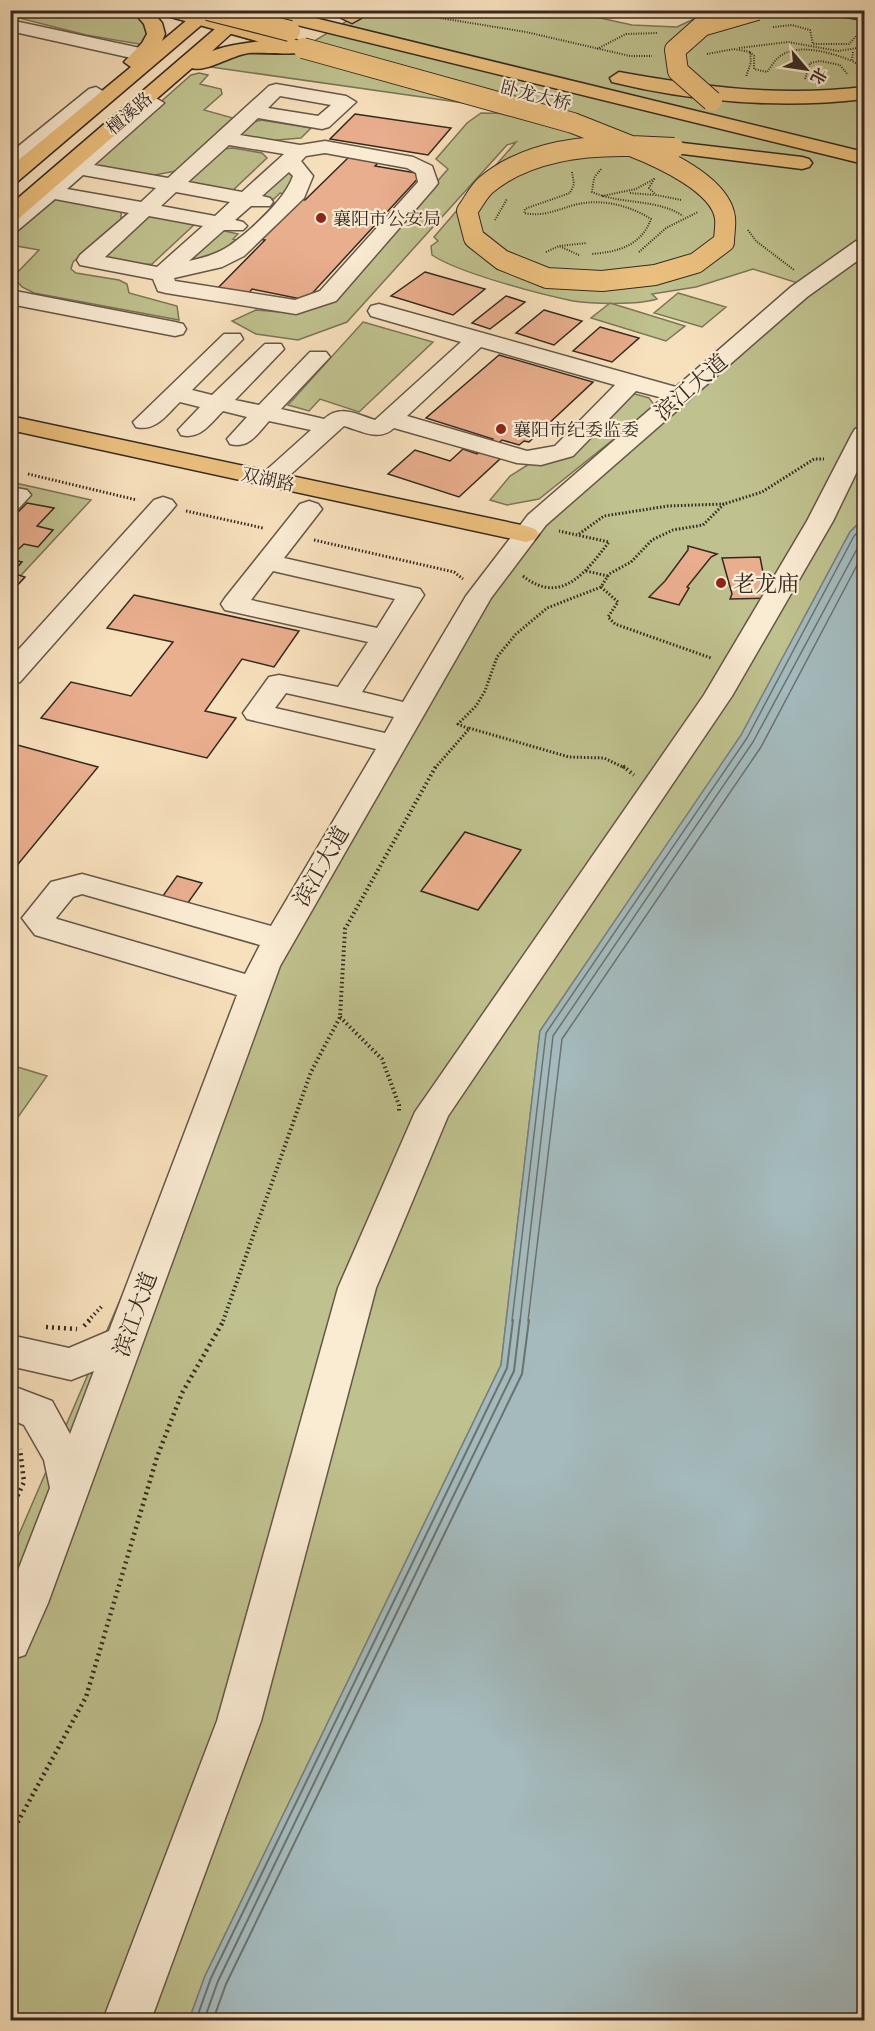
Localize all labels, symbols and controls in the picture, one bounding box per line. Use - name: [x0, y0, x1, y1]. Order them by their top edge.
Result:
- north arrow: [776, 39, 836, 99]
- text: 北: [806, 64, 832, 88]
- street label: 卧龙大桥: [498, 75, 574, 115]
- street label: 檀溪路: [101, 87, 157, 139]
- place label: 襄阳市公安局: [333, 207, 441, 230]
- marker: 襄阳市公安局: [314, 211, 328, 225]
- street label: 滨江大道: [648, 347, 734, 427]
- place label: 襄阳市纪委监委: [513, 418, 639, 441]
- marker: 襄阳市纪委监委: [494, 422, 508, 436]
- street label: 双湖路: [239, 462, 297, 496]
- place label: 老龙庙: [733, 569, 799, 598]
- marker: 老龙庙: [714, 576, 728, 590]
- street label: 滨江大道: [286, 821, 356, 911]
- street label: 滨江大道: [106, 1268, 164, 1360]

